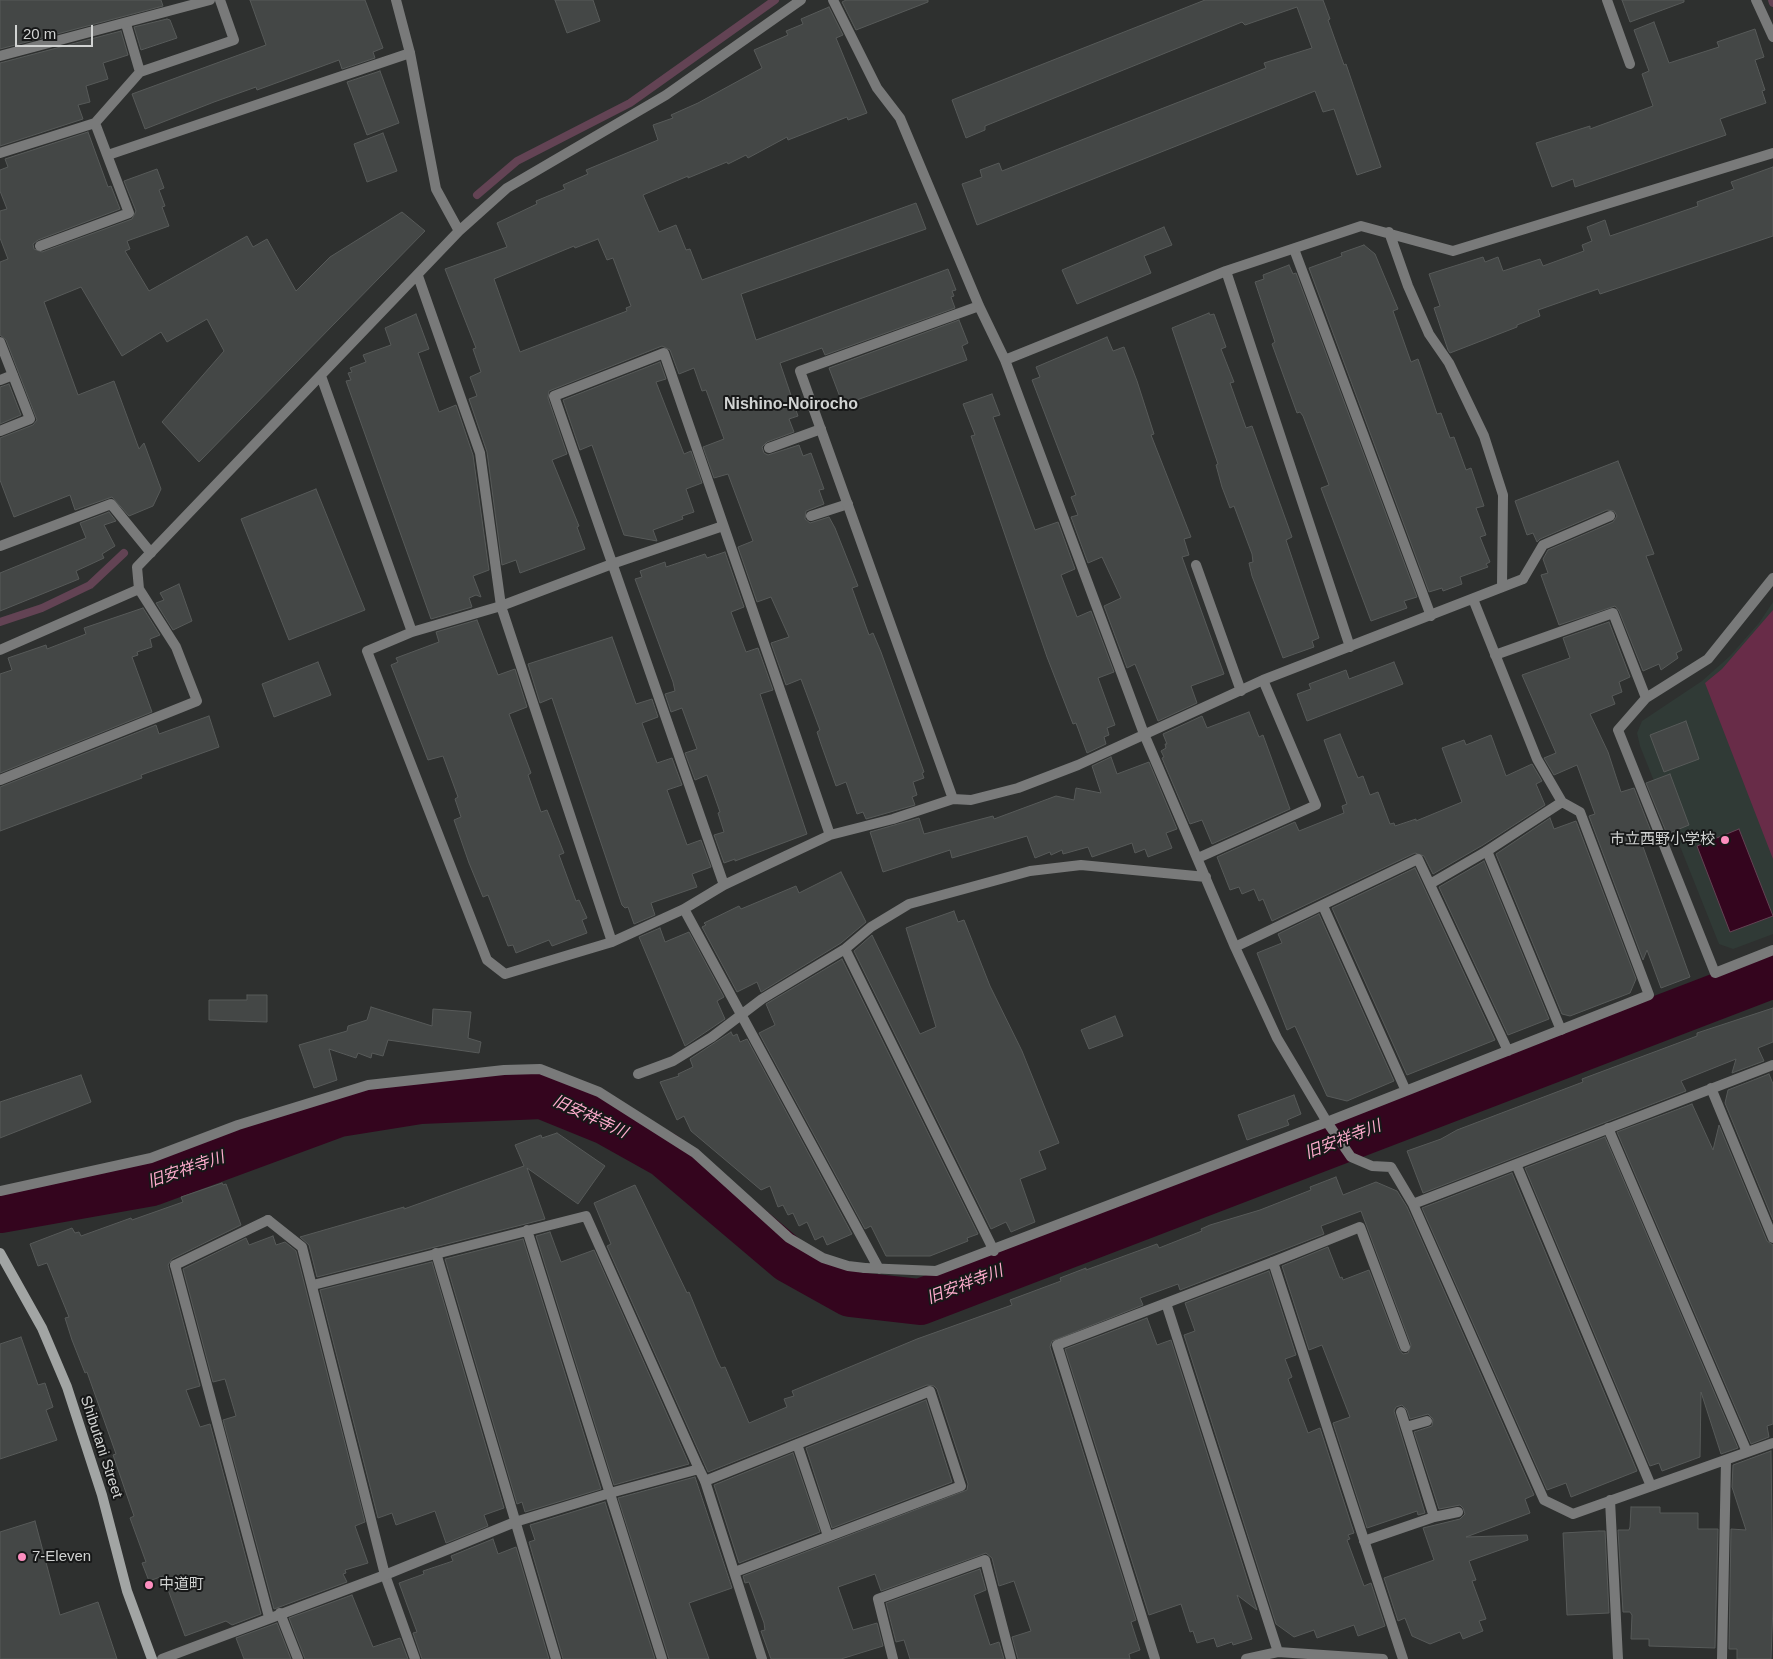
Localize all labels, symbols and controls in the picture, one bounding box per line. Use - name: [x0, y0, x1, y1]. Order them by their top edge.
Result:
- scale bar: [18, 15, 95, 47]
- text: 20 m: [23, 25, 56, 42]
- district label: Nishino-Noirocho: [724, 395, 858, 415]
- place label: 市立西野小学校: [1610, 831, 1715, 849]
- marker: 市立西野小学校: [1719, 834, 1731, 846]
- water label: 旧安祥寺川: [550, 1091, 630, 1143]
- water label: 旧安祥寺川: [1302, 1117, 1384, 1163]
- water label: 旧安祥寺川: [145, 1148, 227, 1192]
- water label: 旧安祥寺川: [924, 1262, 1006, 1308]
- street label: Shibutani Street: [76, 1393, 126, 1501]
- place label: 7-Eleven: [32, 1548, 91, 1566]
- marker: 7-Eleven: [16, 1551, 28, 1563]
- place label: 中道町: [159, 1576, 204, 1594]
- marker: 中道町: [143, 1579, 155, 1591]

